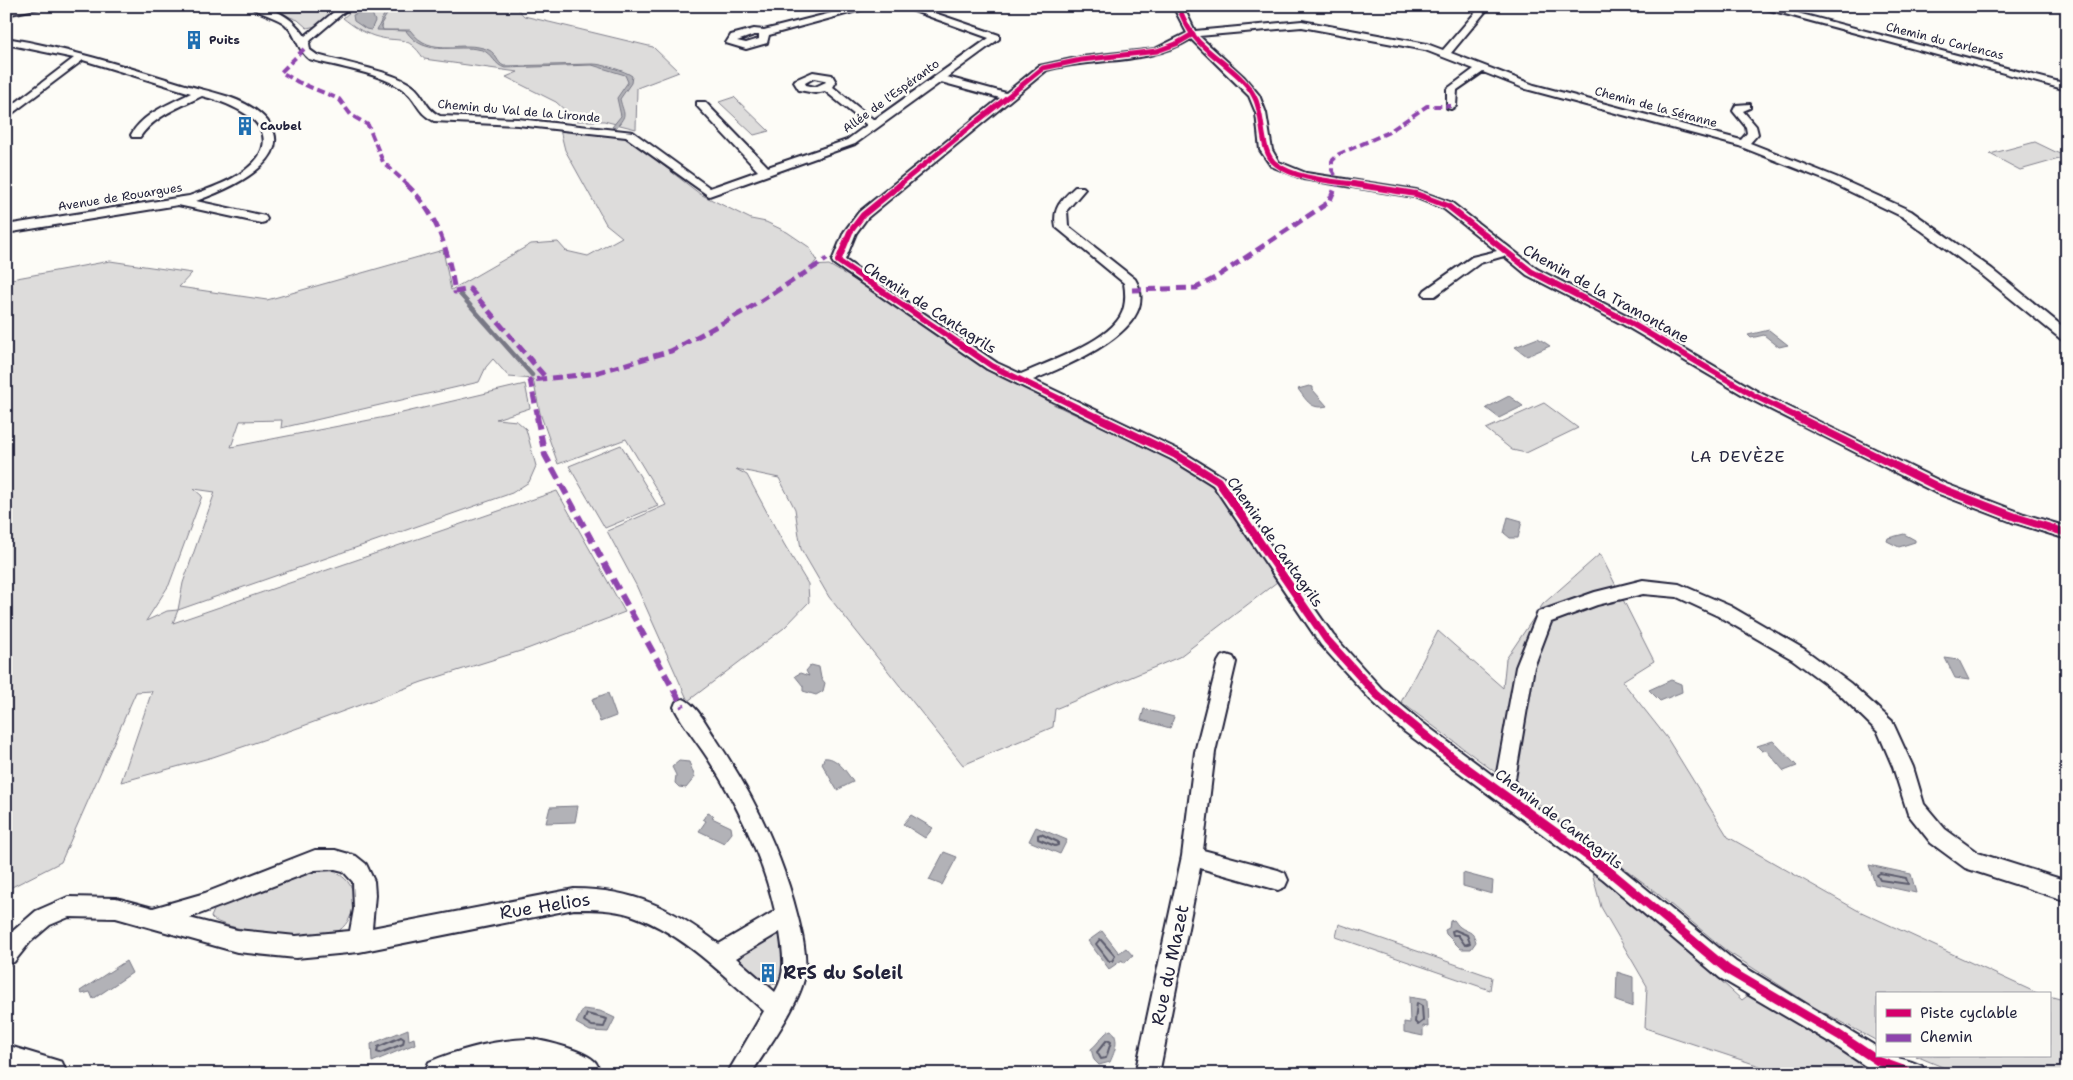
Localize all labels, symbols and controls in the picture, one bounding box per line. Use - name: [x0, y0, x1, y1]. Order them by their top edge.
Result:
- street label: Chemin du Carlencas: [1884, 19, 2006, 63]
- building icon: Puits: [183, 29, 205, 51]
- place label: Puits: [209, 32, 240, 48]
- street label: Allée de l'Espéranto: [840, 56, 942, 136]
- street label: Chemin de la Séranne: [1593, 83, 1719, 131]
- street label: Chemin du Val de la Lironde: [437, 96, 601, 126]
- building icon: Caubel: [234, 115, 256, 137]
- place label: Caubel: [260, 118, 302, 134]
- street label: Avenue de Rouargues: [57, 179, 183, 215]
- street label: Chemin de la Tramontane: [1519, 240, 1693, 348]
- street label: Chemin de Cantagrils: [860, 257, 1000, 359]
- district label: LA DEVÈZE: [1690, 446, 1786, 467]
- street label: Chemin de Cantagrils: [1222, 473, 1328, 611]
- street label: Chemin de Cantagrils: [1491, 764, 1627, 874]
- street label: Rue Helios: [498, 887, 592, 925]
- street label: Rue du Mazet: [1146, 902, 1195, 1028]
- place label: RFS du Soleil: [783, 961, 903, 985]
- building icon: RFS du Soleil: [757, 962, 779, 984]
- legend: [1876, 992, 2050, 1058]
- text: Piste cyclable: [1920, 1003, 2018, 1023]
- text: Chemin: [1920, 1027, 1973, 1047]

